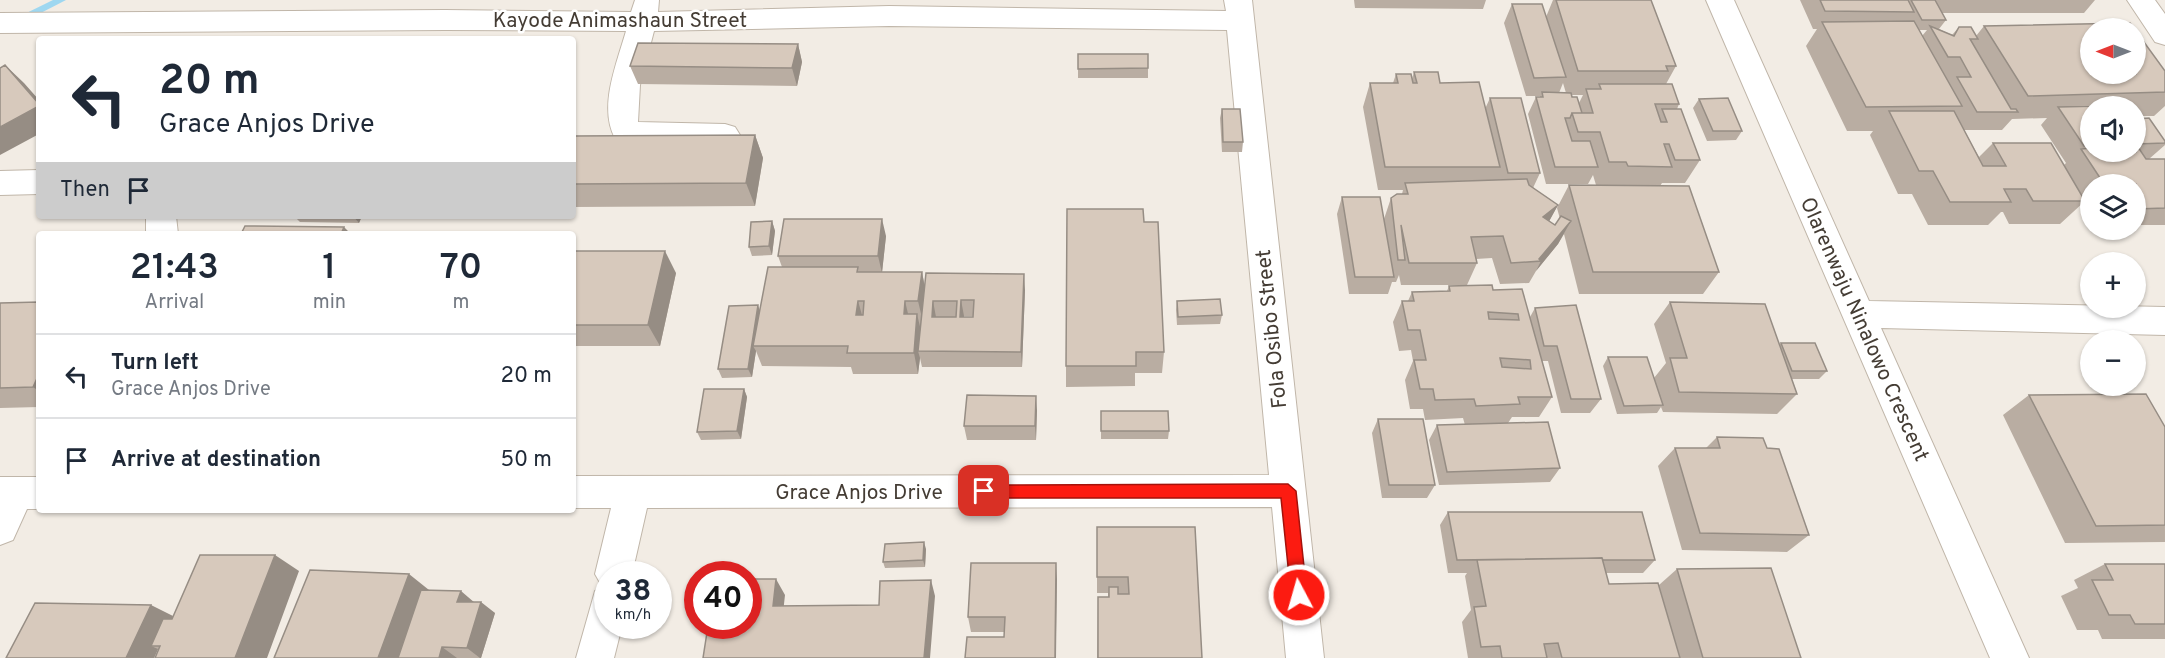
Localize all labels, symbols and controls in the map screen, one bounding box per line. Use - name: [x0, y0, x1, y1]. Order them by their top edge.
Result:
- street label: Kayode Animashaun Street: [493, 8, 747, 35]
- north arrow: [2080, 18, 2146, 84]
- map controls: [2080, 18, 2146, 396]
- text: 20 m: [159, 56, 260, 109]
- icon: left: [60, 60, 138, 138]
- button: sound: [2080, 96, 2146, 162]
- text: Grace Anjos Drive: [159, 108, 375, 142]
- icon: arrive: [122, 174, 155, 207]
- button: layers: [2080, 174, 2146, 240]
- text: Then: [60, 177, 110, 204]
- street label: Olarenwaju Ninalowo Crescent: [1793, 193, 1934, 466]
- text: 21:43: [130, 246, 219, 292]
- text: 1: [322, 246, 336, 292]
- text: 70: [440, 246, 482, 292]
- street label: Fola Osibo Street: [1251, 248, 1294, 410]
- button: +: [2080, 252, 2146, 318]
- text: Arrival: [145, 290, 204, 316]
- text: min: [313, 290, 346, 316]
- text: m: [453, 290, 469, 316]
- button: −: [2080, 330, 2146, 396]
- text: Turn left: [111, 350, 199, 377]
- icon: left: [60, 360, 93, 393]
- text: 20 m: [501, 363, 552, 390]
- text: Grace Anjos Drive: [111, 377, 271, 403]
- icon: arrive: [60, 444, 93, 477]
- text: Arrive at destination: [111, 447, 321, 474]
- text: 50 m: [500, 447, 552, 474]
- pin: [958, 465, 1009, 516]
- icon: arrive: [967, 474, 1000, 507]
- street label: Grace Anjos Drive: [775, 480, 943, 507]
- speed limit sign: 40: [684, 561, 762, 639]
- position arrow: [1267, 563, 1331, 627]
- text: 38: [615, 574, 651, 611]
- text: km/h: [615, 606, 651, 625]

